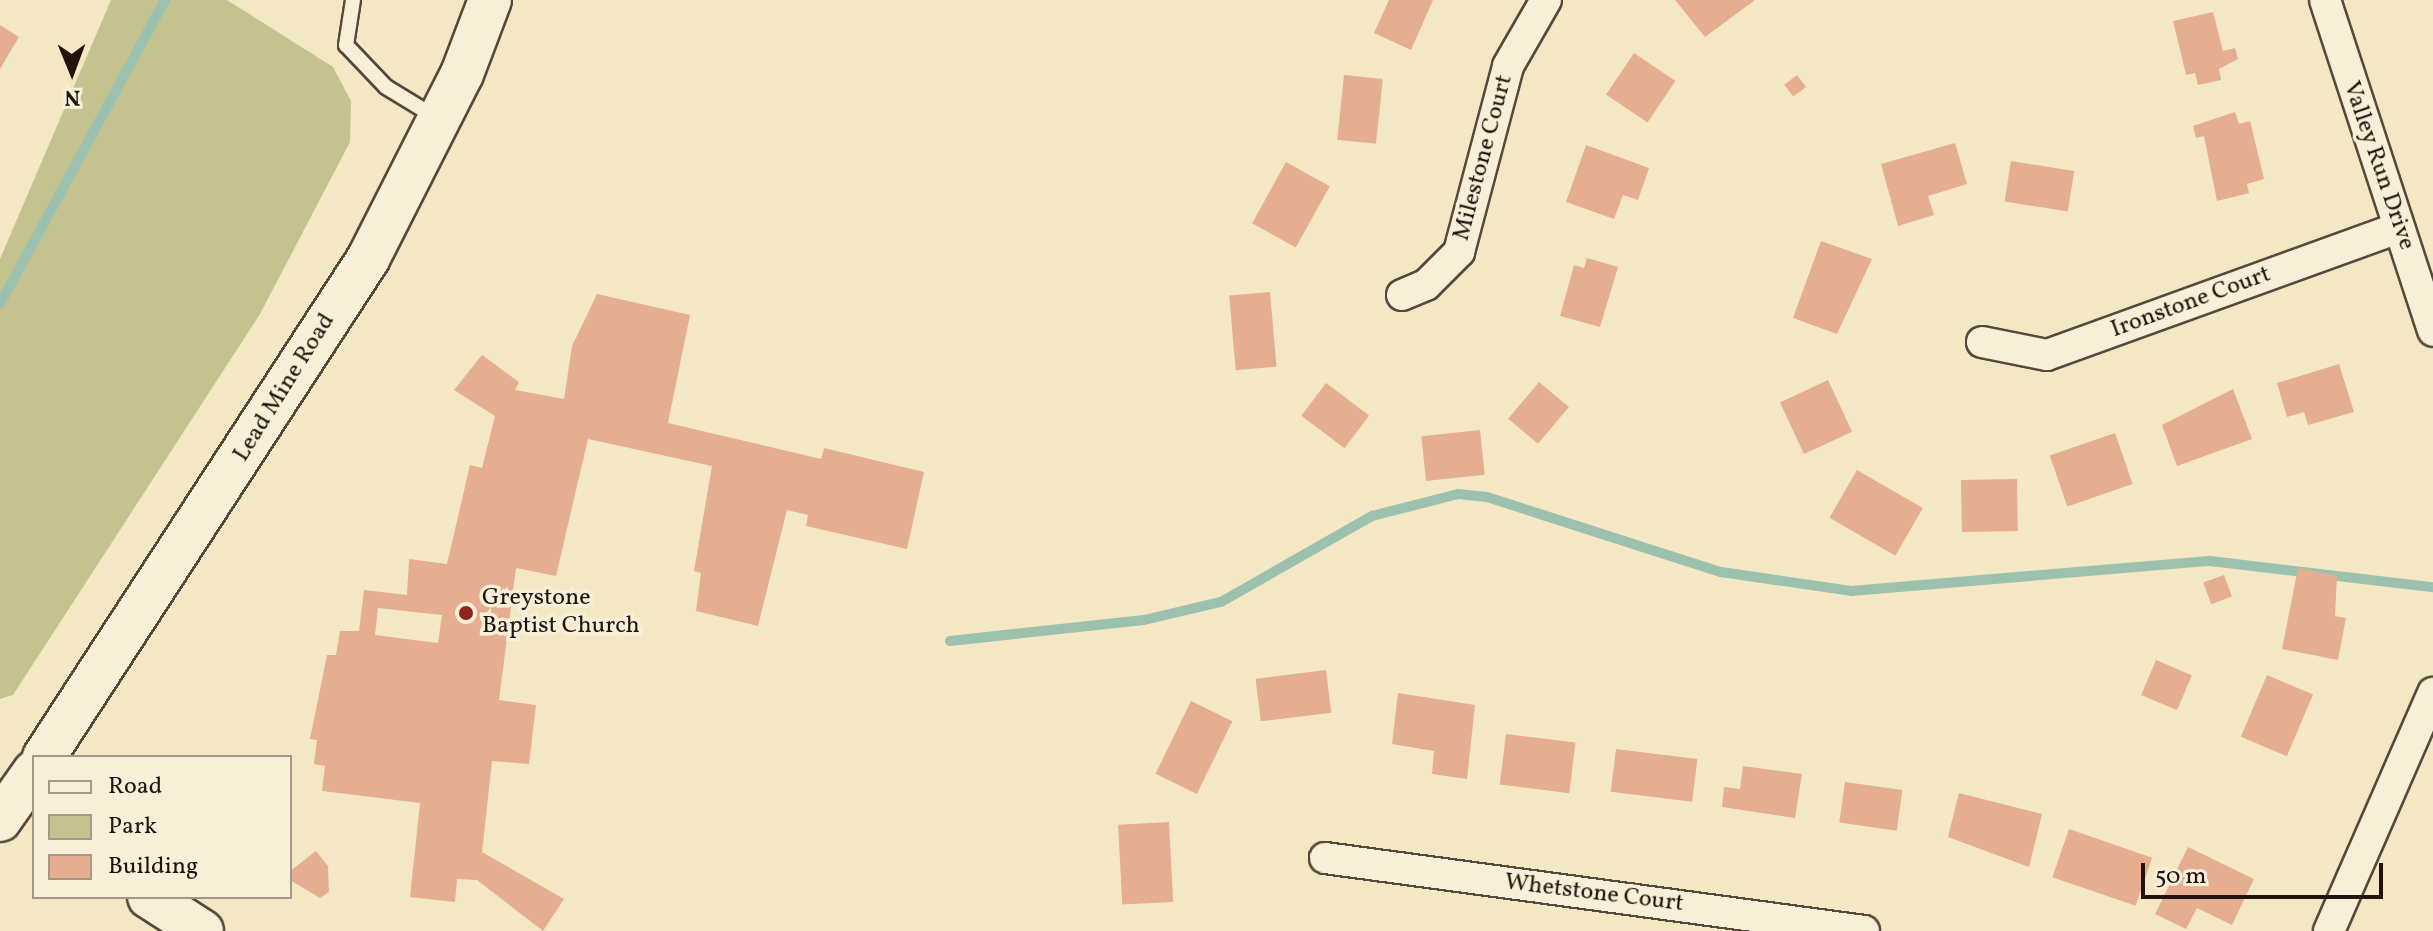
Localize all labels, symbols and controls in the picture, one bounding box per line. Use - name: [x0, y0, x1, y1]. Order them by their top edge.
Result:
- north arrow: [32, 32, 112, 112]
- street label: Milestone Court: [1448, 72, 1520, 244]
- street label: Valley Run Drive: [2336, 78, 2420, 254]
- text: N: [64, 81, 81, 112]
- street label: Ironstone Court: [2107, 261, 2275, 345]
- street label: Lead Mine Road: [228, 309, 342, 467]
- place label: Greystone Baptist Church: [482, 585, 640, 641]
- marker: Greystone Baptist Church: [457, 604, 475, 622]
- legend: [32, 755, 292, 899]
- text: Road: [108, 770, 162, 804]
- text: Park: [108, 810, 157, 844]
- scale bar: [2145, 847, 2387, 897]
- text: Building: [108, 850, 198, 884]
- text: 50 m: [2155, 860, 2207, 894]
- street label: Whetstone Court: [1503, 869, 1685, 919]

